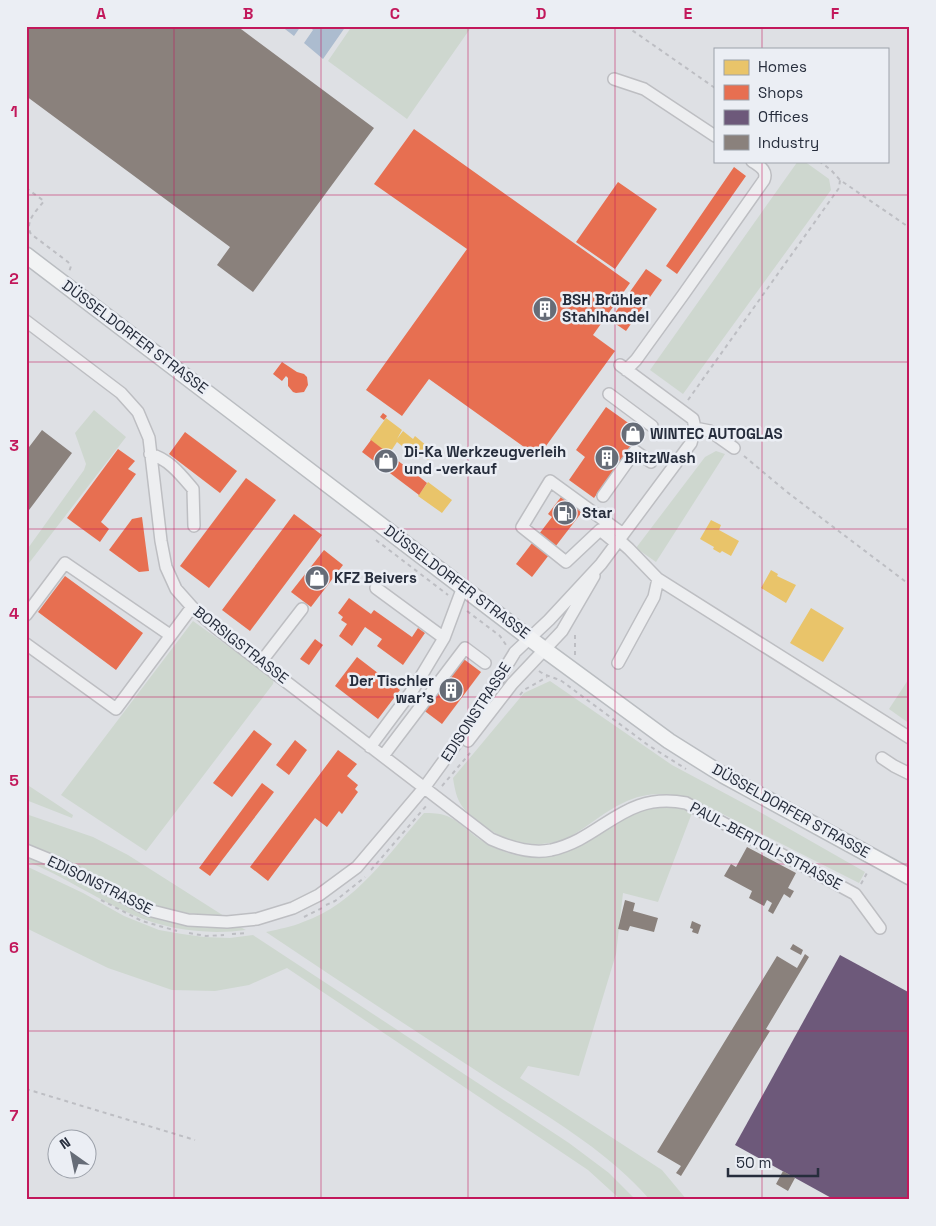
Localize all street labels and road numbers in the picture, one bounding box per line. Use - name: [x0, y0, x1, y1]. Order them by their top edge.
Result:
- street label: DÜSSELDORFER STRASSE: [59, 276, 212, 398]
- street label: DÜSSELDORFER STRASSE: [381, 521, 534, 643]
- street label: BORSIGSTRASSE: [190, 602, 293, 688]
- street label: EDISONSTRASSE: [436, 659, 515, 765]
- street label: DÜSSELDORFER STRASSE: [709, 759, 873, 862]
- street label: PAUL-BERTOLI-STRASSE: [687, 797, 846, 894]
- street label: EDISONSTRASSE: [45, 851, 156, 918]

